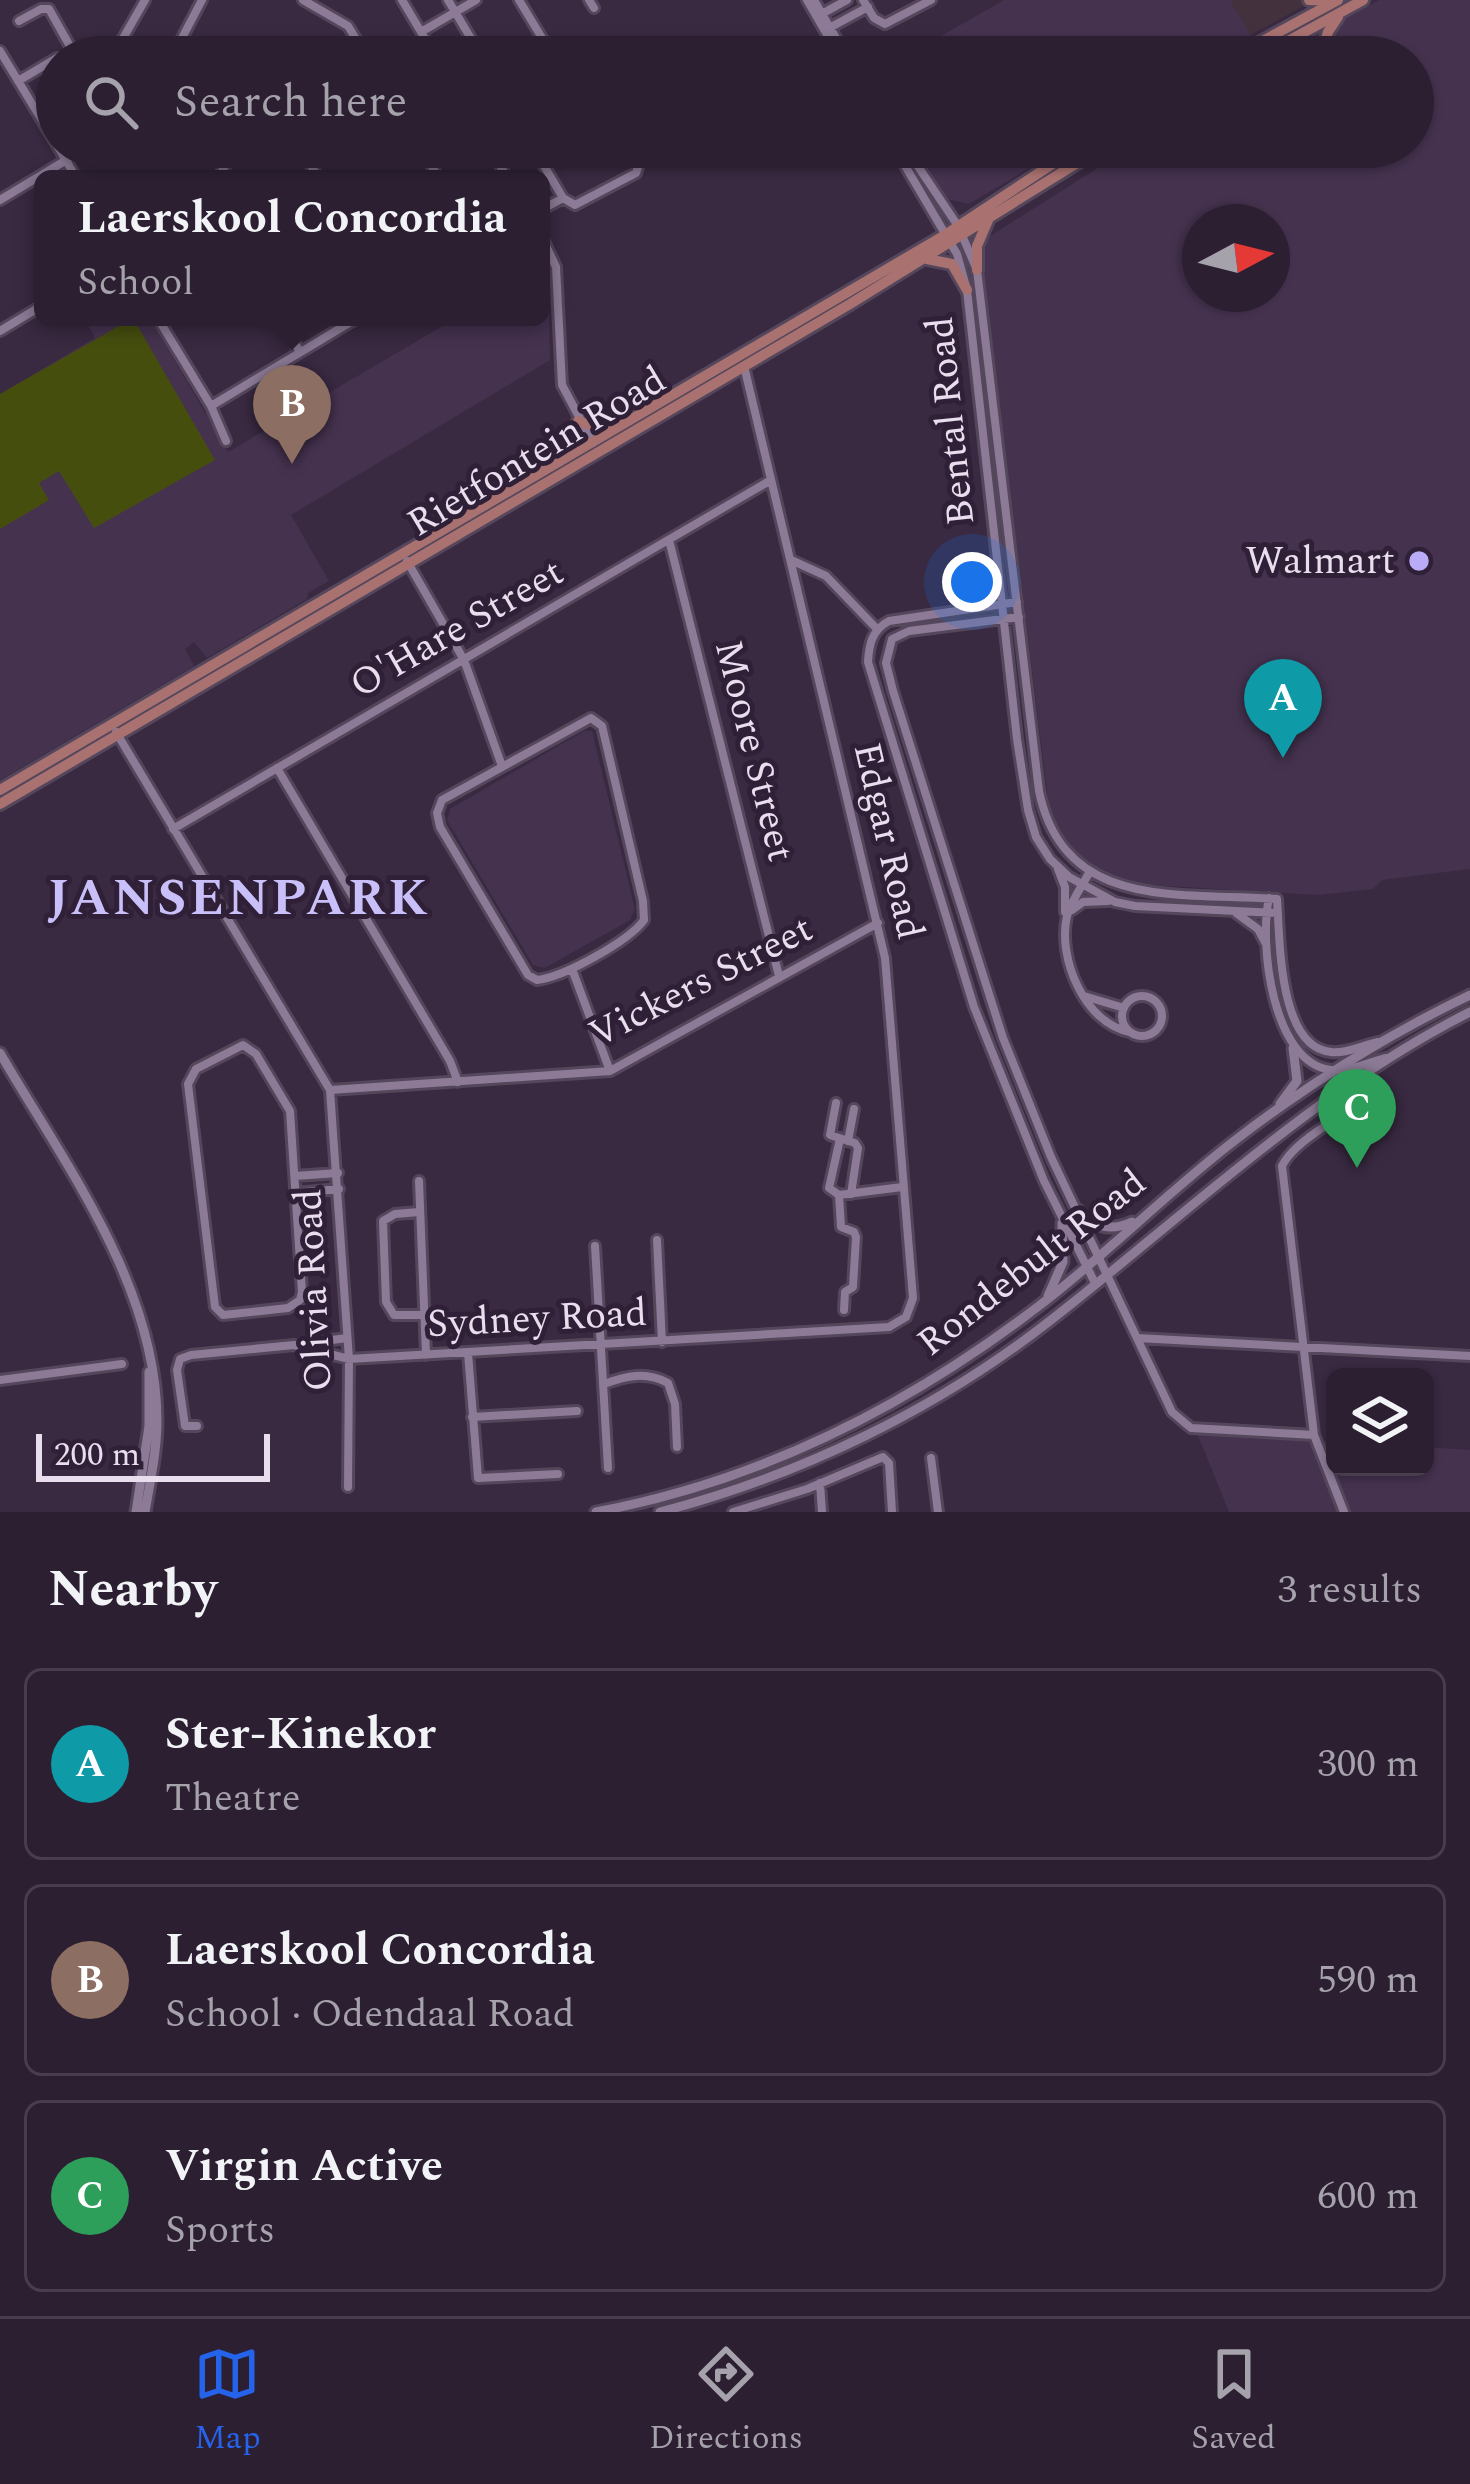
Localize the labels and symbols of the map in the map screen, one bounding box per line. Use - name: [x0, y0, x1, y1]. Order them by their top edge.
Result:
- north arrow: [1182, 204, 1290, 312]
- street label: Bental Road: [911, 314, 991, 528]
- street label: Rietfontein Road: [396, 351, 678, 553]
- pin: B: [253, 365, 331, 464]
- place label: Walmart: [1245, 532, 1395, 591]
- street label: O'Hare Street: [339, 544, 575, 714]
- marker: Walmart: [1406, 548, 1432, 574]
- your location: [942, 552, 1002, 612]
- street label: Moore Street: [698, 634, 810, 868]
- pin: A: [1244, 659, 1322, 758]
- street label: Edgar Road: [837, 737, 939, 945]
- district label: JANSENPARK: [47, 860, 431, 938]
- street label: Vickers Street: [579, 900, 823, 1064]
- pin: C: [1318, 1069, 1396, 1168]
- street label: Rondebult Road: [905, 1155, 1159, 1371]
- street label: Olivia Road: [279, 1187, 349, 1393]
- street label: Sydney Road: [426, 1284, 648, 1354]
- scale bar: [36, 1428, 270, 1481]

